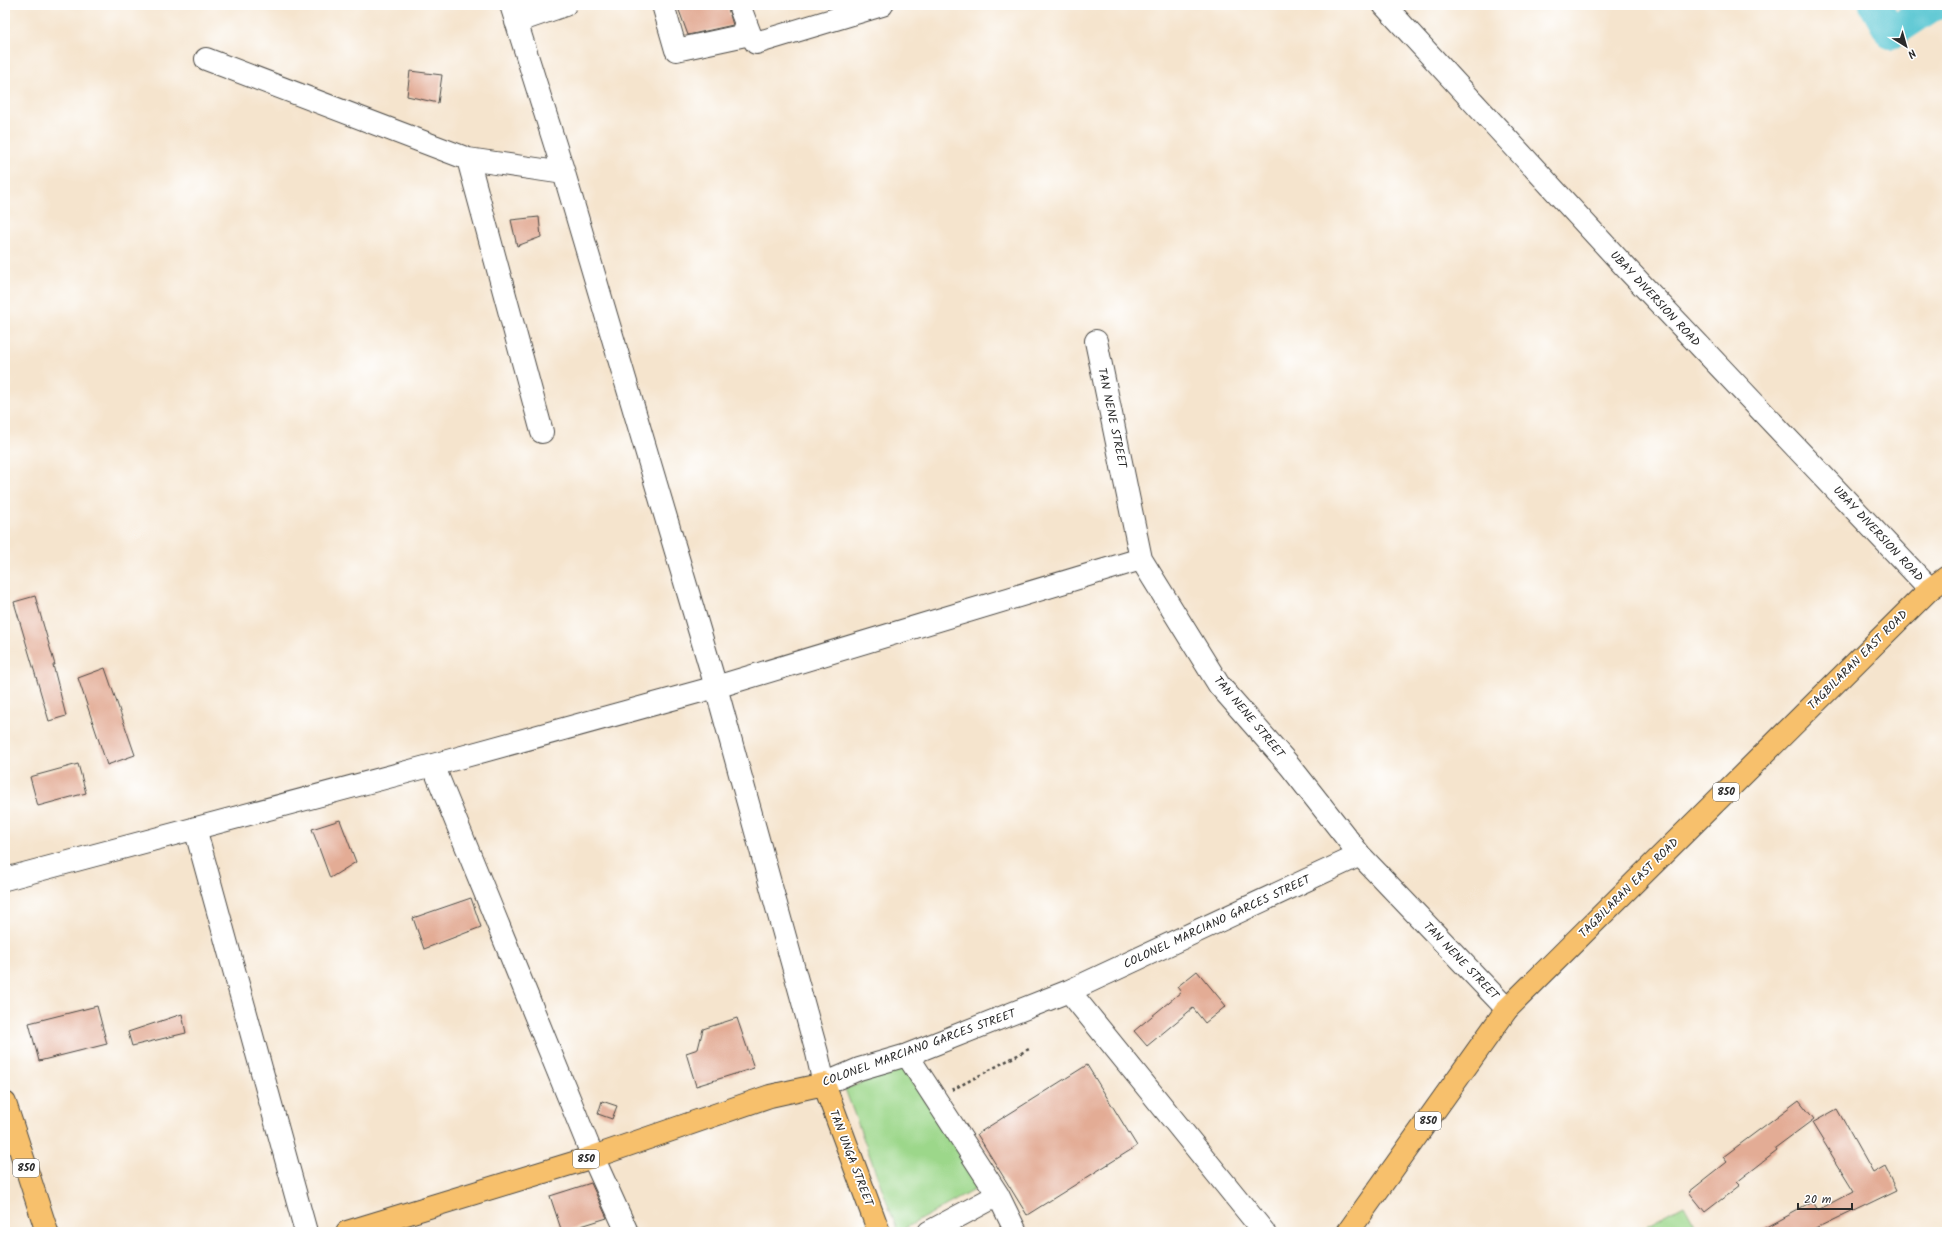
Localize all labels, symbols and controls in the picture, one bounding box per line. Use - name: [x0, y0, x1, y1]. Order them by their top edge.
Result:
- north arrow: [1886, 26, 1926, 66]
- text: N: [1903, 44, 1920, 62]
- street label: UBAY DIVERSION ROAD: [1605, 247, 1705, 352]
- street label: TAN NENE STREET: [1092, 366, 1132, 471]
- street label: UBAY DIVERSION ROAD: [1828, 482, 1928, 587]
- street label: TAGBILARAN EAST ROAD: [1804, 605, 1913, 714]
- street label: TAN NENE STREET: [1209, 672, 1290, 763]
- road number: 850: [1713, 783, 1739, 801]
- street label: TAGBILARAN EAST ROAD: [1575, 833, 1684, 942]
- street label: COLONEL MARCIANO GARCES STREET: [1120, 870, 1315, 974]
- street label: TAN NENE STREET: [1419, 918, 1504, 1005]
- street label: COLONEL MARCIANO GARCES STREET: [820, 1004, 1020, 1092]
- street label: TAN UNGA STREET: [824, 1107, 879, 1210]
- road number: 850: [1415, 1112, 1441, 1130]
- road number: 850: [573, 1150, 599, 1168]
- road number: 850: [13, 1159, 39, 1177]
- scale bar: [1798, 1185, 1852, 1211]
- text: 20 m: [1804, 1190, 1832, 1209]

